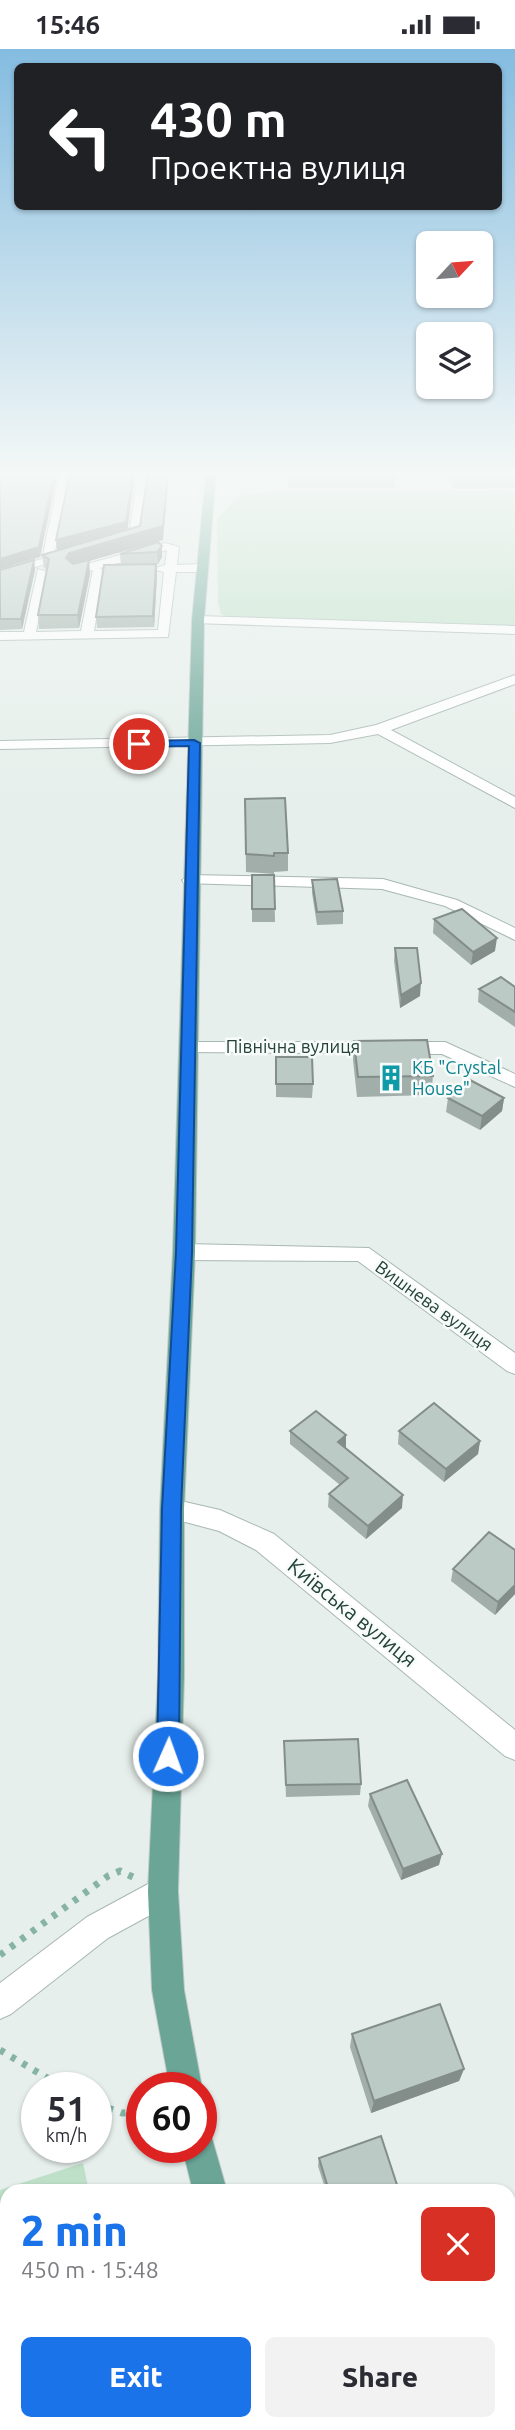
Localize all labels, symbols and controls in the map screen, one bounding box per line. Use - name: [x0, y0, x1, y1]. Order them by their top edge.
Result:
- text: 15:46: [35, 10, 100, 39]
- icon: left: [35, 91, 126, 182]
- text: 430 m: [150, 91, 287, 146]
- text: Проектна вулиця: [150, 149, 406, 185]
- north arrow: [416, 231, 494, 308]
- map controls: [416, 231, 493, 399]
- button: layers: [416, 322, 493, 399]
- pin: [109, 714, 169, 774]
- icon: arrive: [120, 725, 158, 763]
- street label: Північна вулиця: [226, 1036, 360, 1056]
- place label: КБ "Crystal House": [412, 1057, 501, 1098]
- building icon: КБ "Crystal House": [376, 1063, 406, 1093]
- street label: Вишнева вулиця: [372, 1256, 497, 1354]
- street label: Київська вулиця: [283, 1553, 422, 1671]
- position arrow: [131, 1719, 205, 1793]
- speed limit sign: 60: [126, 2072, 217, 2163]
- text: 51: [47, 2088, 86, 2128]
- text: km/h: [46, 2125, 87, 2145]
- text: 2 min: [21, 2207, 128, 2254]
- button: close: [421, 2207, 495, 2281]
- text: 450 m · 15:48: [21, 2257, 159, 2282]
- button: Exit: [21, 2337, 251, 2417]
- button: Share: [265, 2337, 495, 2417]

